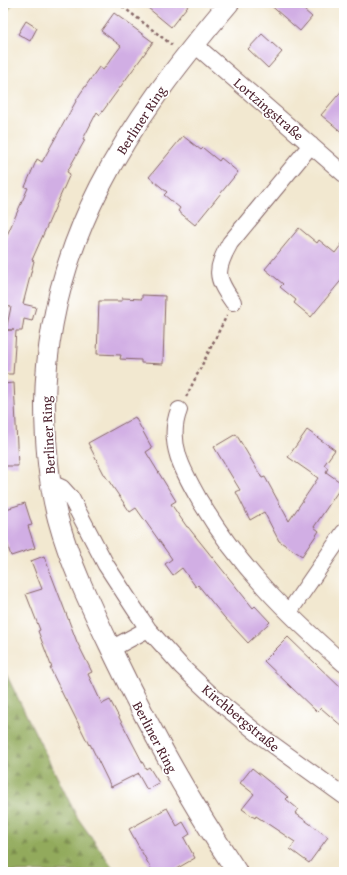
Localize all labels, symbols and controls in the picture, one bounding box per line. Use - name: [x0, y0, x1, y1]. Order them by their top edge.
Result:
- street label: Lortzingstraße: [230, 73, 309, 145]
- street label: Berliner Ring: [111, 82, 171, 158]
- street label: Berliner Ring: [36, 395, 60, 475]
- street label: Kirchbergstraße: [198, 680, 284, 757]
- street label: Berliner Ring: [128, 698, 182, 776]

